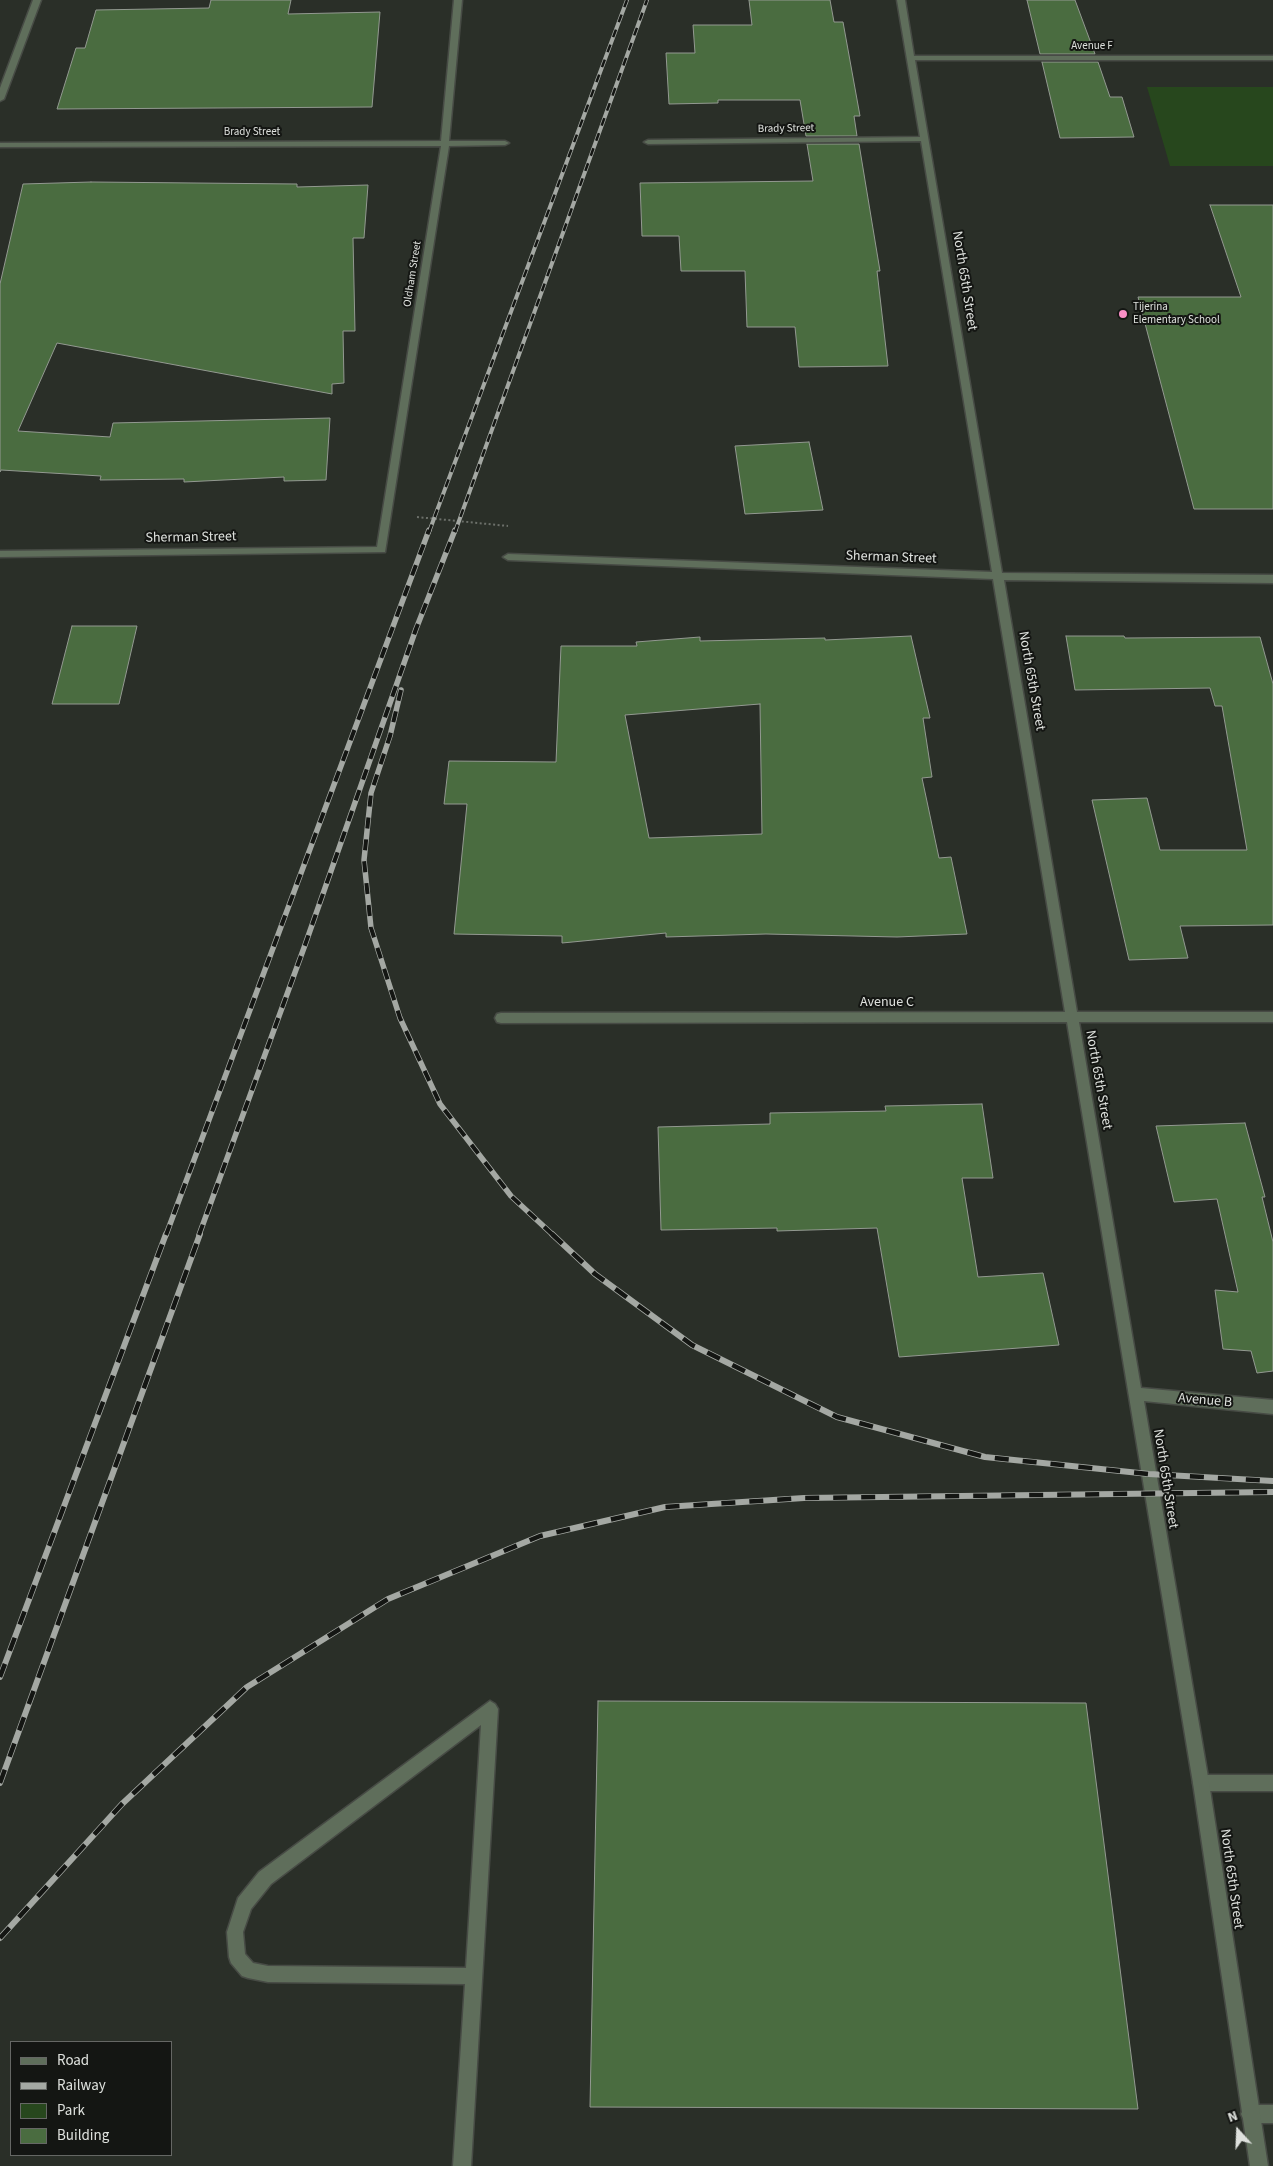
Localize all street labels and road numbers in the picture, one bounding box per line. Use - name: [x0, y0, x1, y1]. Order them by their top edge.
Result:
- street label: Avenue F: [1071, 40, 1113, 54]
- street label: Brady Street: [758, 122, 814, 136]
- street label: Brady Street: [224, 126, 280, 140]
- street label: North 65th Street: [948, 230, 980, 332]
- street label: Oldham Street: [401, 240, 425, 308]
- street label: Sherman Street: [145, 529, 237, 547]
- street label: Sherman Street: [845, 548, 937, 568]
- street label: North 65th Street: [1014, 630, 1048, 732]
- street label: Avenue C: [860, 995, 914, 1011]
- street label: North 65th Street: [1081, 1029, 1115, 1131]
- street label: Avenue B: [1177, 1390, 1233, 1412]
- street label: North 65th Street: [1149, 1428, 1181, 1530]
- street label: North 65th Street: [1216, 1828, 1246, 1930]

